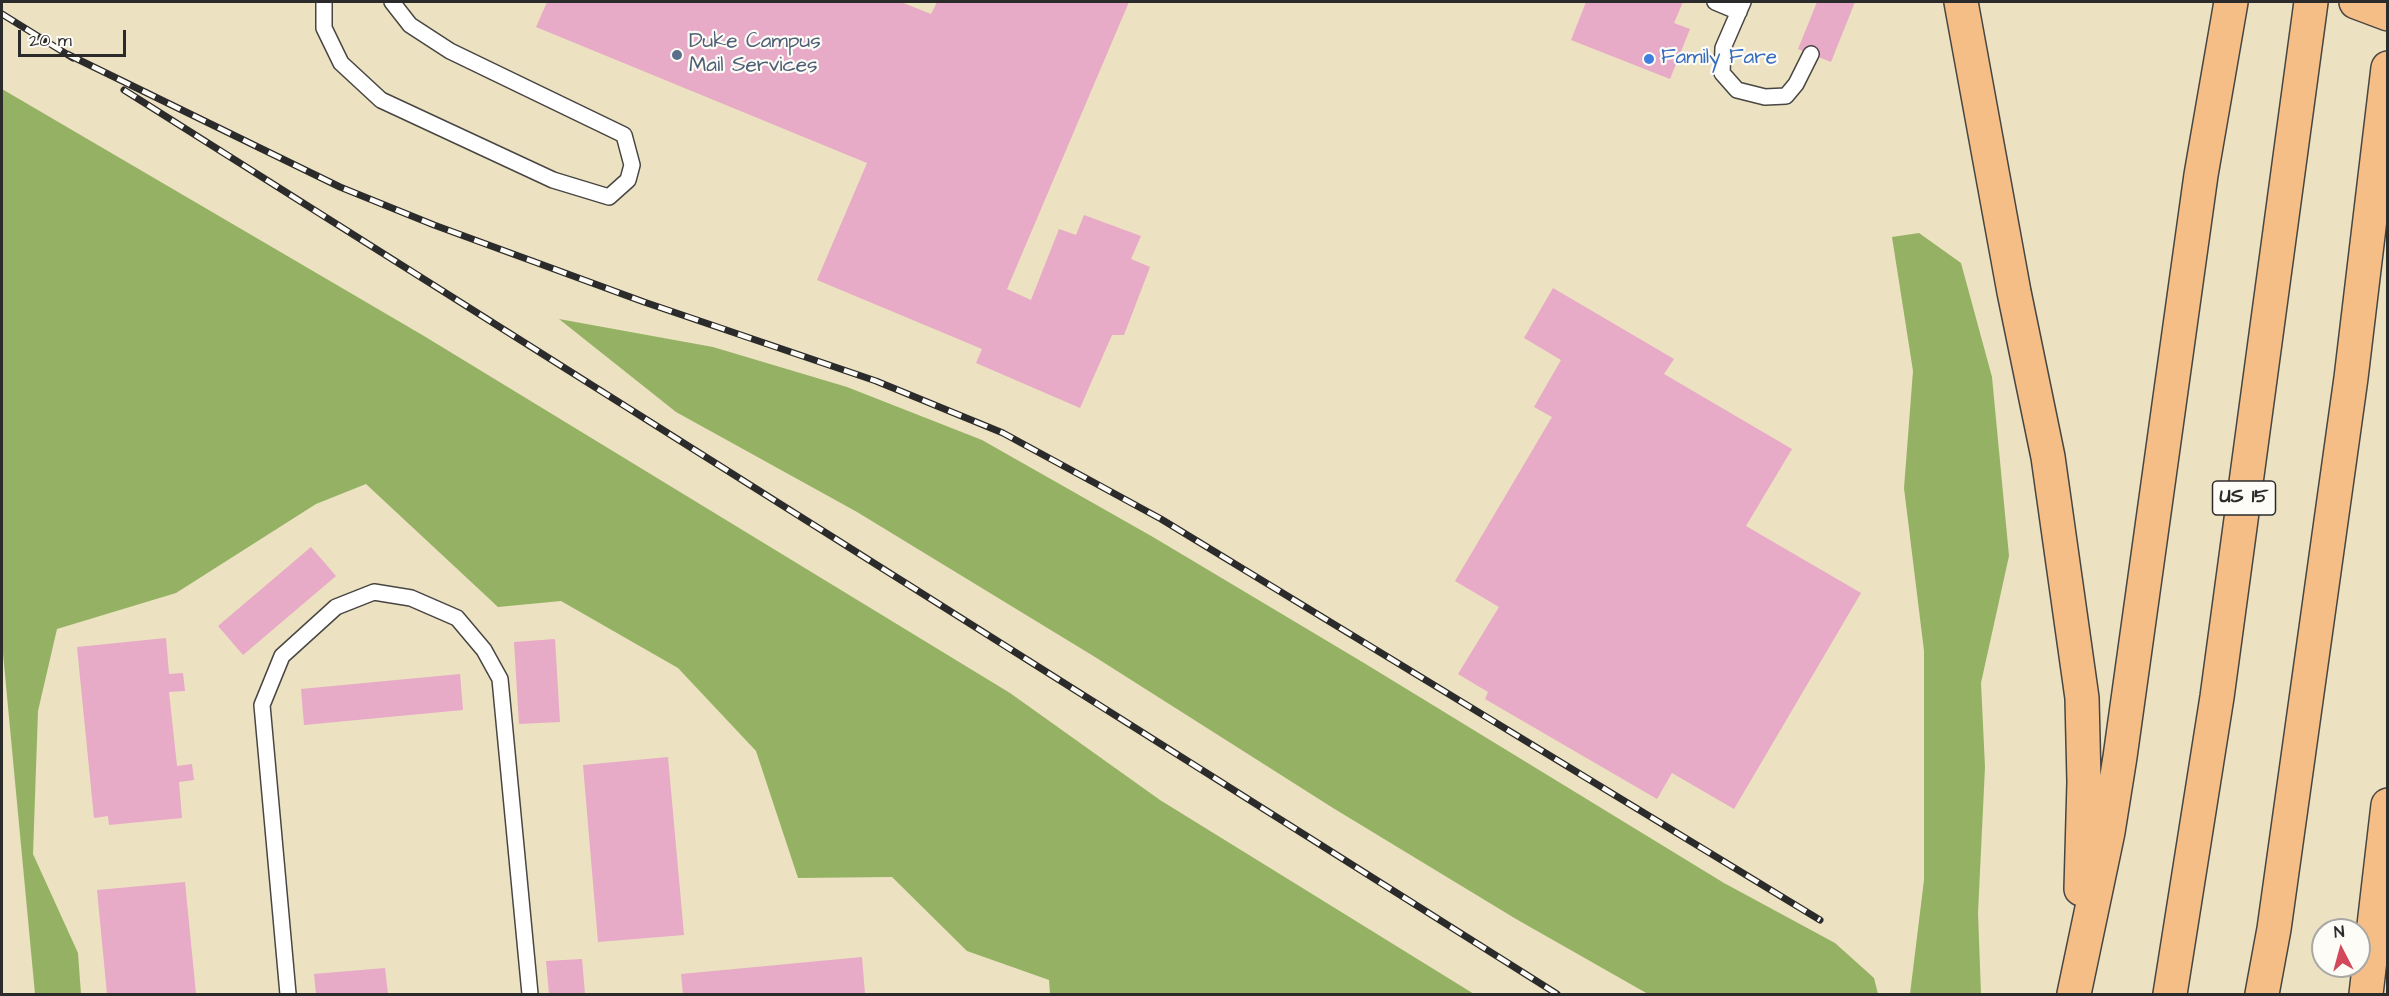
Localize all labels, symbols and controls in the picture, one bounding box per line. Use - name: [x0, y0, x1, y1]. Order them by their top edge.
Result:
- scale bar: [21, 18, 129, 56]
- text: 20 m: [29, 28, 72, 53]
- place label: Duke Campus Mail Services: [689, 30, 821, 80]
- place label: Family Fare: [1661, 46, 1777, 72]
- marker: Duke Campus Mail Services: [670, 48, 684, 62]
- marker: Family Fare: [1642, 52, 1656, 66]
- road number: US 15: [2212, 481, 2276, 515]
- north arrow: [2311, 918, 2371, 978]
- text: N: [2333, 921, 2345, 944]

